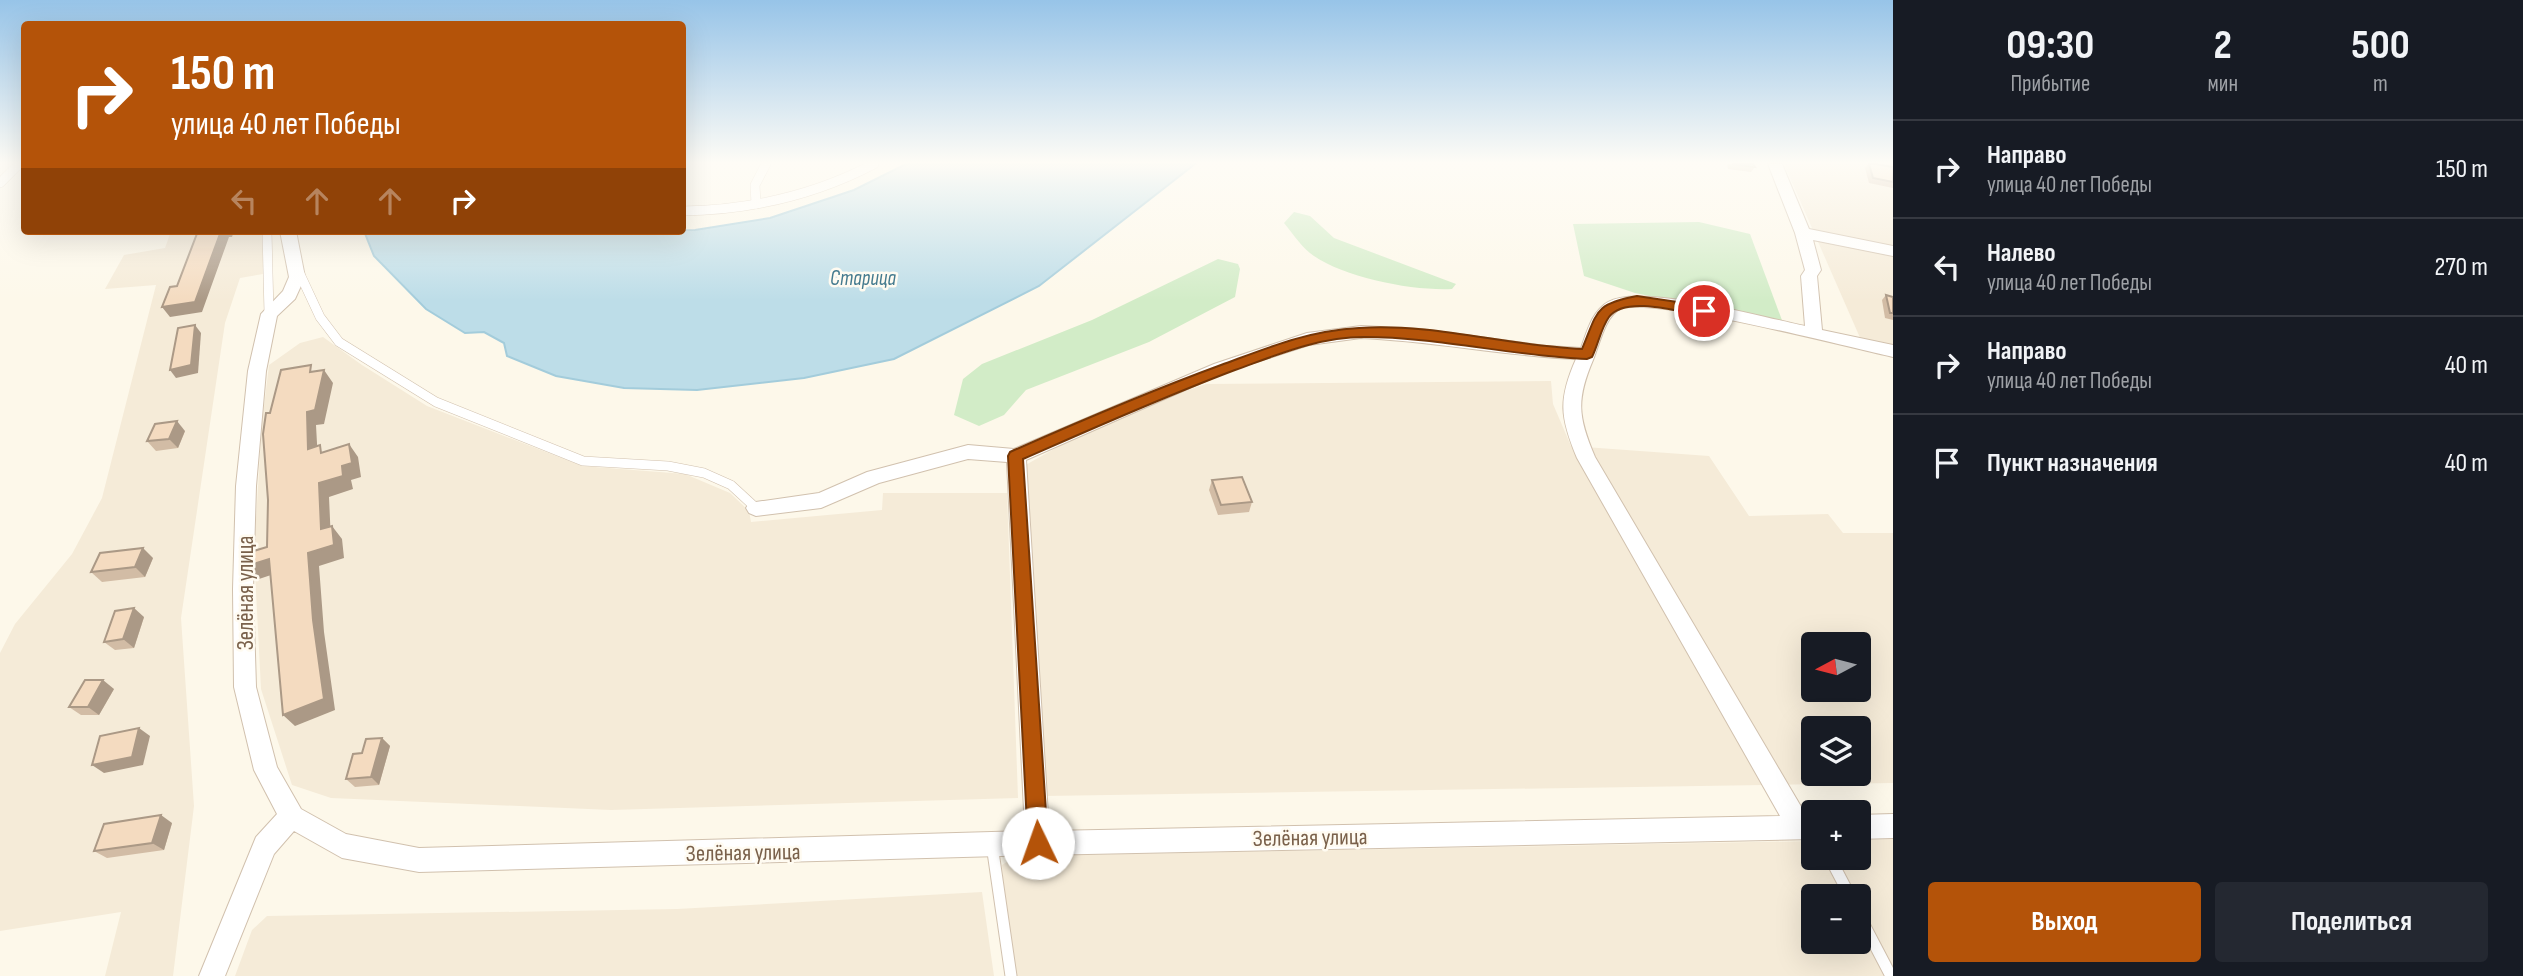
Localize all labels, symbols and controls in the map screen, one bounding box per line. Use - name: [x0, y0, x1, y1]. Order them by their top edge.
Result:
- text: 09:30: [2006, 20, 2094, 71]
- text: 2: [2214, 20, 2232, 71]
- text: 500: [2351, 20, 2410, 71]
- text: 150 m: [171, 45, 275, 104]
- icon: right: [56, 49, 147, 140]
- text: Прибытие: [2010, 70, 2090, 98]
- text: мин: [2208, 70, 2238, 98]
- text: m: [2373, 70, 2388, 98]
- text: улица 40 лет Победы: [171, 105, 401, 144]
- text: Направо: [1987, 140, 2066, 171]
- icon: right: [1928, 150, 1966, 188]
- text: 150 m: [2436, 154, 2488, 185]
- text: улица 40 лет Победы: [1987, 171, 2152, 199]
- icon: left: [225, 182, 263, 220]
- icon: ahead: [298, 182, 336, 220]
- icon: ahead: [371, 182, 409, 220]
- icon: right: [444, 182, 482, 220]
- text: Налево: [1987, 238, 2056, 269]
- icon: left: [1928, 248, 1966, 286]
- text: 270 m: [2435, 252, 2488, 283]
- water label: Старица: [830, 266, 896, 291]
- text: улица 40 лет Победы: [1987, 269, 2152, 297]
- pin: [1674, 281, 1734, 341]
- icon: arrive: [1685, 292, 1723, 330]
- text: Направо: [1987, 336, 2066, 367]
- icon: right: [1928, 346, 1966, 384]
- text: 40 m: [2445, 350, 2488, 381]
- text: улица 40 лет Победы: [1987, 367, 2152, 395]
- icon: arrive: [1928, 444, 1966, 482]
- text: Пункт назначения: [1987, 448, 2158, 479]
- text: 40 m: [2445, 448, 2488, 479]
- street label: Зелёная улица: [232, 536, 260, 650]
- north arrow: [1801, 632, 1871, 702]
- map controls: [1801, 632, 1871, 954]
- button: layers: [1801, 716, 1871, 786]
- button: +: [1801, 800, 1871, 870]
- position arrow: [1001, 806, 1075, 880]
- street label: Зелёная улица: [1252, 823, 1368, 853]
- street label: Зелёная улица: [685, 838, 801, 868]
- button: Выход: [1928, 882, 2201, 962]
- button: Поделиться: [2215, 882, 2488, 962]
- button: −: [1801, 884, 1871, 954]

